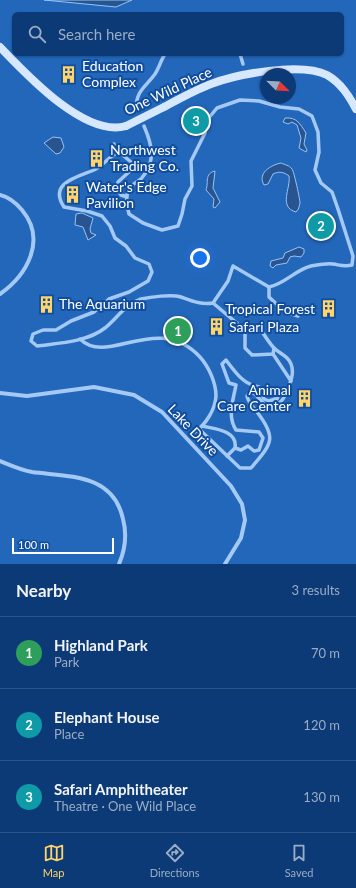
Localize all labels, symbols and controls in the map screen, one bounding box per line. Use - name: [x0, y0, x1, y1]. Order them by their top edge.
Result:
- search box: [12, 12, 344, 56]
- icon: search: [26, 23, 48, 45]
- text: Search here: [58, 25, 135, 43]
- place label: Education Complex: [82, 57, 143, 90]
- street label: One Wild Place: [121, 63, 214, 118]
- building icon: Education Complex: [59, 64, 79, 84]
- north arrow: [260, 68, 296, 104]
- pin: 3: [183, 106, 209, 136]
- place label: Northwest Trading Co.: [110, 141, 179, 174]
- building icon: Northwest Trading Co.: [87, 148, 107, 168]
- place label: Water's Edge Pavilion: [86, 178, 167, 211]
- building icon: Water's Edge Pavilion: [63, 185, 83, 205]
- pin: 2: [308, 211, 334, 241]
- your location: [190, 248, 210, 268]
- building icon: The Aquarium: [36, 294, 56, 314]
- place label: The Aquarium: [59, 295, 145, 312]
- building icon: Tropical Forest: [318, 299, 338, 319]
- place label: Tropical Forest: [225, 300, 315, 317]
- pin: 1: [165, 316, 191, 346]
- building icon: Safari Plaza: [206, 317, 226, 337]
- place label: Safari Plaza: [229, 318, 299, 335]
- place label: Animal Care Center: [217, 381, 291, 414]
- building icon: Animal Care Center: [294, 388, 314, 408]
- street label: Lake Drive: [165, 400, 222, 459]
- scale bar: [12, 536, 114, 555]
- text: 100 m: [18, 538, 49, 551]
- text: Nearby: [16, 580, 71, 601]
- text: 3 results: [292, 582, 340, 598]
- text: Highland Park: [54, 636, 148, 654]
- text: 1: [25, 645, 33, 661]
- text: 70 m: [311, 645, 340, 661]
- text: Park: [54, 654, 79, 670]
- text: Elephant House: [54, 708, 160, 726]
- text: 2: [25, 717, 33, 733]
- text: 120 m: [303, 717, 340, 733]
- text: Place: [54, 726, 84, 742]
- text: Safari Amphitheater: [54, 780, 188, 798]
- text: 3: [25, 789, 33, 805]
- text: 130 m: [303, 789, 340, 805]
- text: Theatre · One Wild Place: [54, 798, 196, 814]
- tab: Map: [43, 842, 65, 879]
- tab: Directions: [150, 842, 199, 879]
- tab: Saved: [285, 842, 313, 879]

